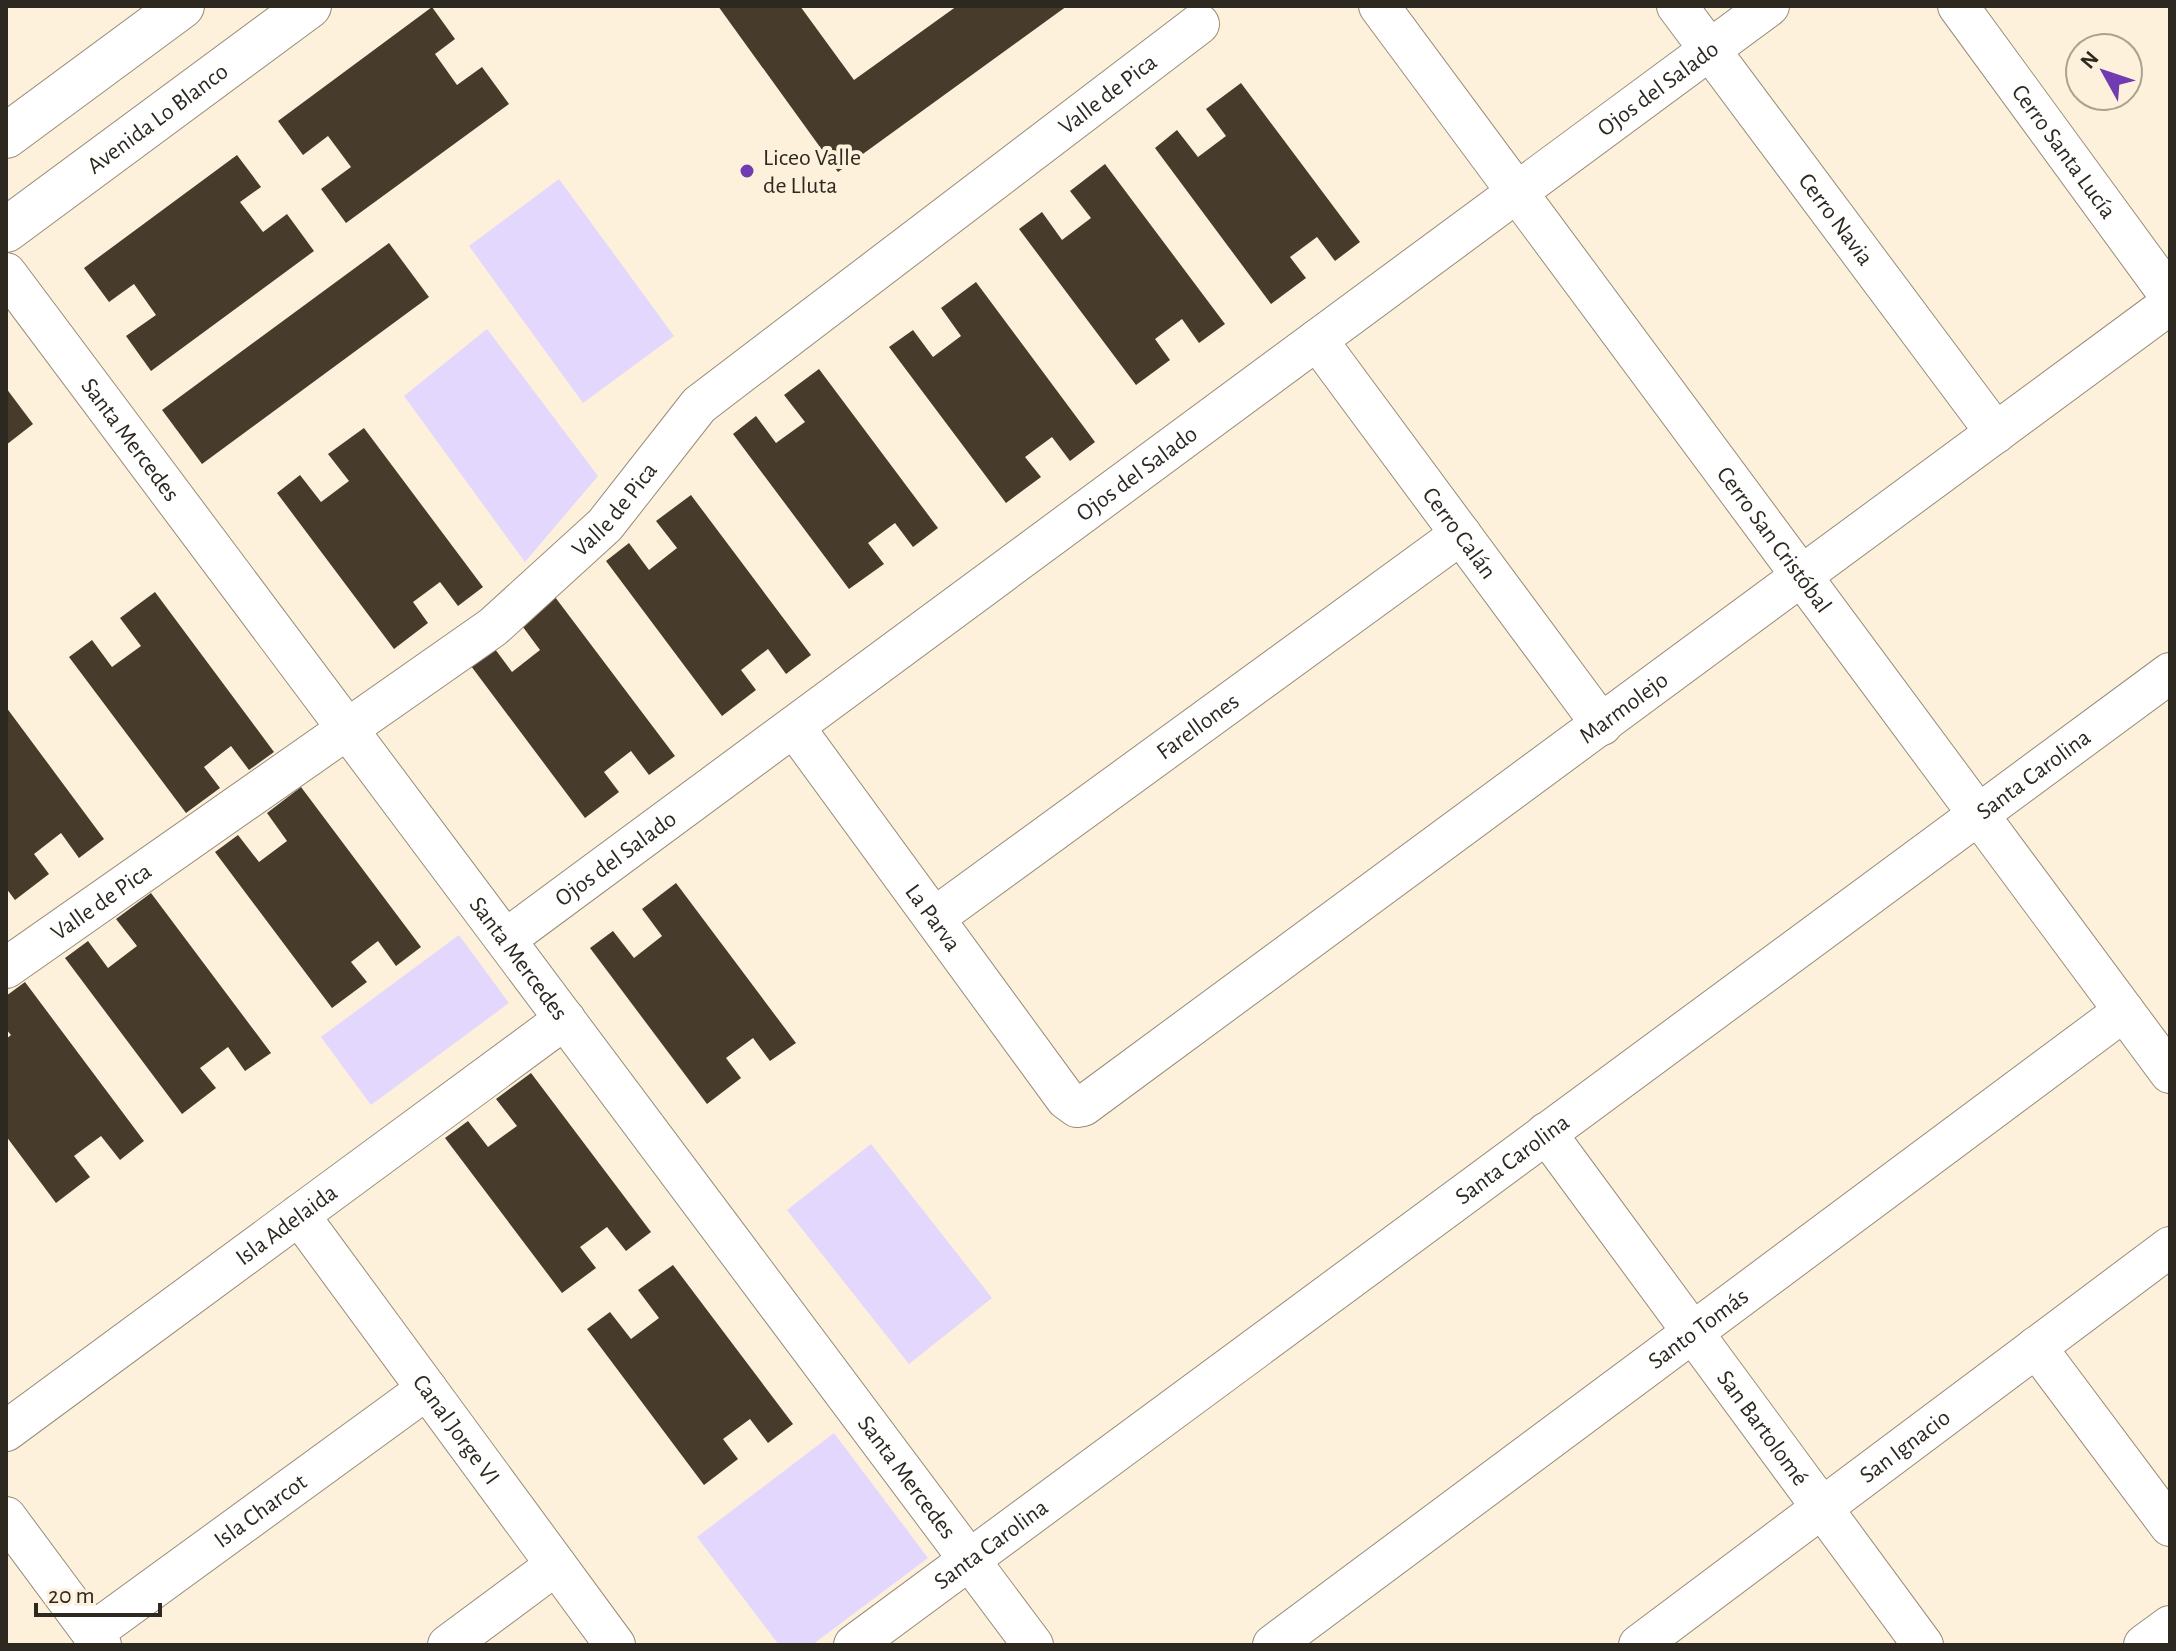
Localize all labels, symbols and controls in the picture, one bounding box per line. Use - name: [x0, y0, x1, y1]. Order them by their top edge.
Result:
- north arrow: [2064, 32, 2144, 112]
- street label: Ojos del Salado: [1594, 37, 1723, 141]
- text: N: [2076, 47, 2103, 73]
- street label: Valle de Pica: [1055, 50, 1162, 139]
- street label: Avenida Lo Blanco: [83, 59, 233, 179]
- street label: Cerro Santa Lucía: [2007, 80, 2120, 223]
- place label: Liceo Valle de Lluta: [763, 146, 861, 198]
- marker: Liceo Valle de Lluta: [738, 162, 756, 180]
- street label: Cerro Navia: [1793, 169, 1877, 270]
- street label: Santa Mercedes: [76, 374, 183, 506]
- street label: Ojos del Salado: [1072, 422, 1202, 526]
- street label: Valle de Pica: [568, 458, 662, 562]
- street label: Cerro San Cristóbal: [1712, 462, 1835, 618]
- street label: Cerro Calán: [1417, 483, 1500, 584]
- street label: Marmolejo: [1575, 668, 1673, 749]
- street label: Farellones: [1153, 689, 1244, 765]
- street label: Santa Carolina: [1972, 725, 2095, 825]
- street label: Ojos del Salado: [551, 807, 681, 911]
- street label: Valle de Pica: [47, 859, 156, 945]
- street label: La Parva: [900, 880, 965, 956]
- street label: Santa Mercedes: [465, 893, 572, 1025]
- street label: Santa Carolina: [1451, 1110, 1574, 1210]
- street label: Isla Adelaida: [232, 1180, 342, 1270]
- street label: Santo Tomás: [1644, 1284, 1753, 1374]
- street label: San Bartolomé: [1712, 1366, 1812, 1490]
- street label: Canal Jorge VI: [408, 1371, 504, 1489]
- street label: San Ignacio: [1856, 1405, 1955, 1488]
- street label: Santa Mercedes: [853, 1412, 960, 1544]
- street label: Isla Charcot: [210, 1470, 312, 1553]
- street label: Santa Carolina: [930, 1495, 1053, 1595]
- scale bar: [36, 1567, 160, 1617]
- text: 20 m: [48, 1584, 95, 1608]

